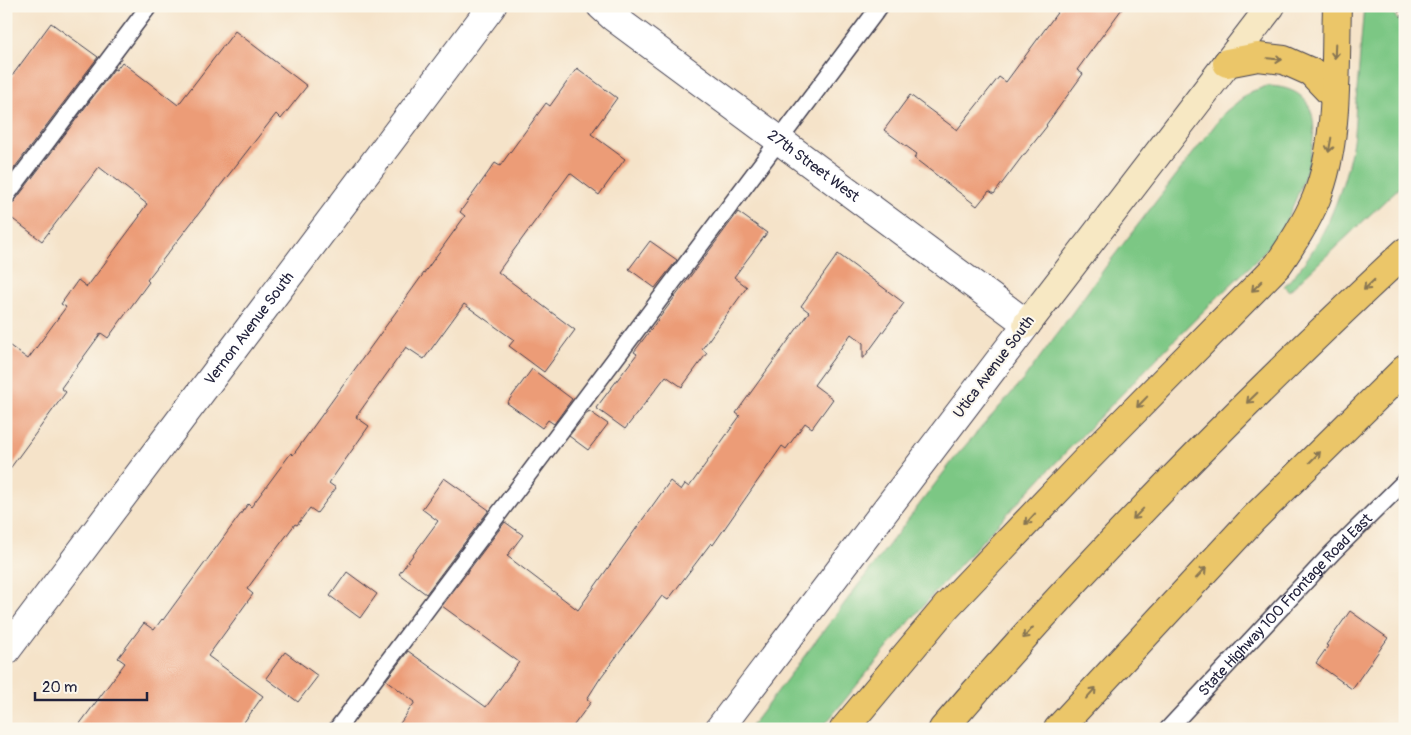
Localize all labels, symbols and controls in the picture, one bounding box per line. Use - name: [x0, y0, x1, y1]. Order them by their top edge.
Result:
- one-way arrow: [1331, 43, 1340, 59]
- one-way arrow: [1267, 54, 1283, 64]
- street label: 27th Street West: [764, 125, 864, 207]
- one-way arrow: [1324, 136, 1334, 152]
- street label: Vernon Avenue South: [200, 268, 298, 389]
- one-way arrow: [1363, 279, 1376, 291]
- one-way arrow: [1250, 280, 1263, 292]
- street label: Utica Avenue South: [949, 312, 1039, 422]
- one-way arrow: [1246, 392, 1258, 404]
- one-way arrow: [1136, 396, 1148, 408]
- one-way arrow: [1309, 451, 1321, 463]
- one-way arrow: [1132, 507, 1144, 520]
- street label: State Highway 100 Frontage Road East: [1194, 508, 1377, 700]
- one-way arrow: [1024, 513, 1036, 525]
- one-way arrow: [1195, 567, 1207, 580]
- one-way arrow: [1022, 626, 1034, 639]
- scale bar: [35, 670, 148, 702]
- text: 20 m: [42, 678, 77, 697]
- one-way arrow: [1085, 686, 1097, 699]

